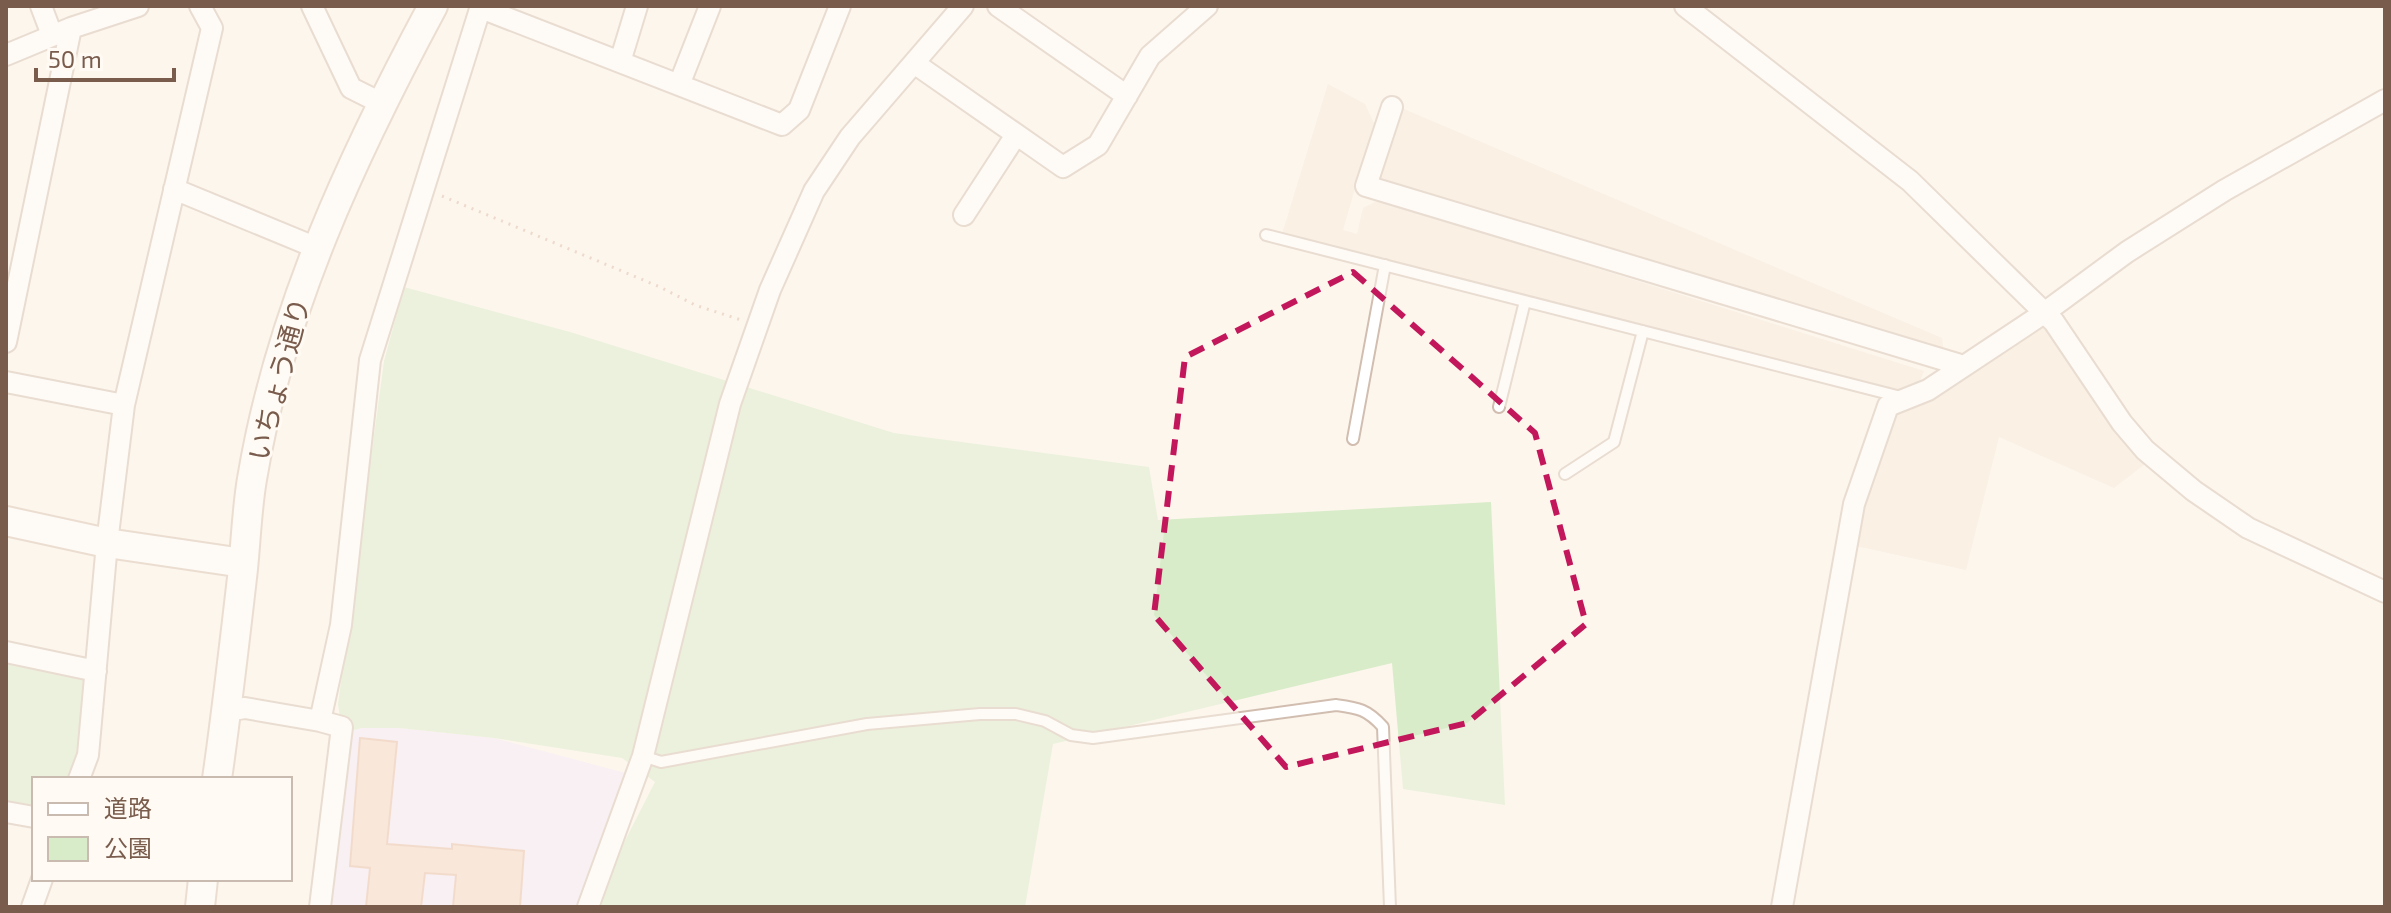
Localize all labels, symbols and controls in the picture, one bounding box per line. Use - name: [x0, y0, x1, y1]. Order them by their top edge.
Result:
- scale bar: [36, 32, 174, 82]
- text: 50 m: [48, 44, 102, 73]
- street label: いちょう通り: [240, 293, 316, 465]
- legend: [32, 777, 292, 881]
- text: 道路: [104, 793, 152, 822]
- text: 公園: [104, 833, 152, 862]

